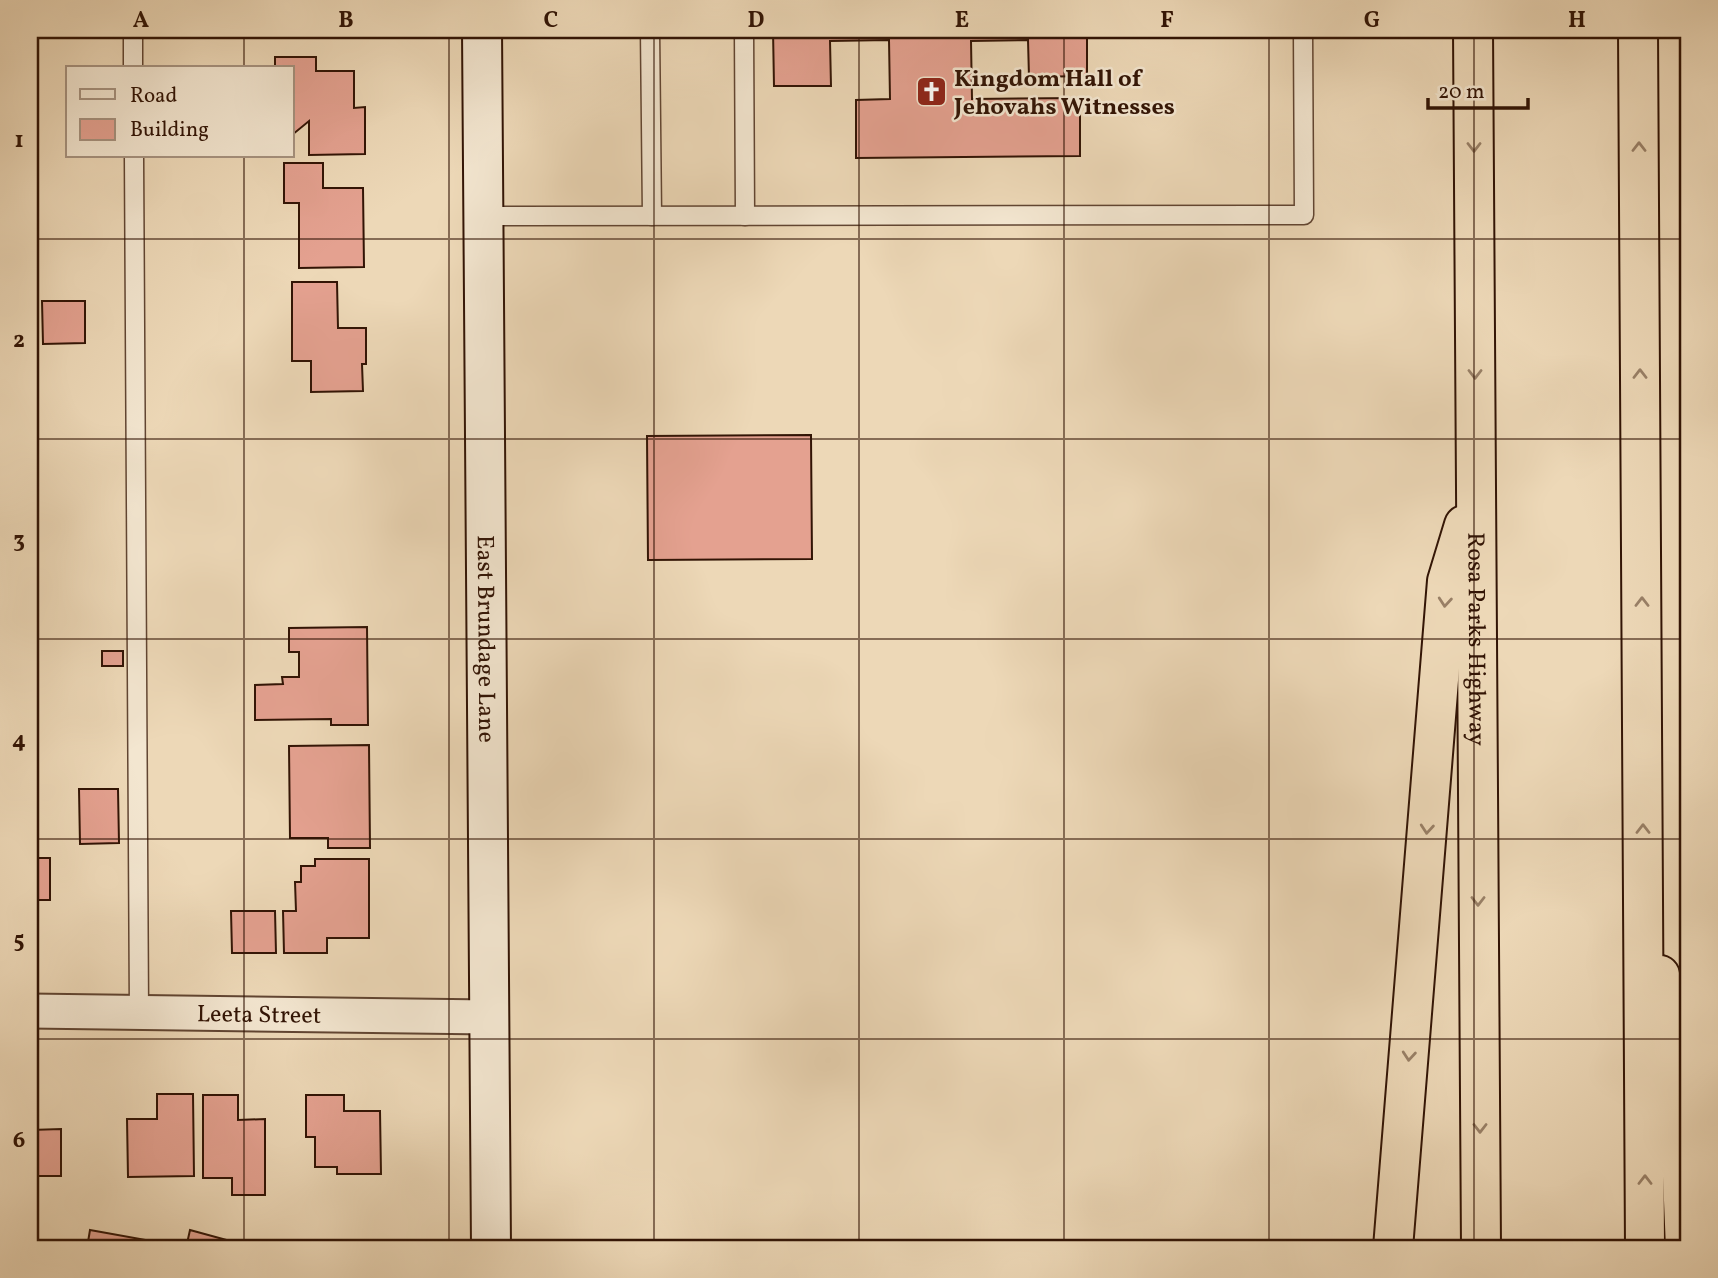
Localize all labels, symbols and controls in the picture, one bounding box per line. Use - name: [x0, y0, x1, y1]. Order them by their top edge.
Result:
- text: A: [133, 5, 149, 37]
- text: B: [338, 5, 354, 37]
- text: C: [544, 5, 558, 37]
- text: D: [748, 5, 765, 37]
- text: E: [955, 5, 969, 37]
- text: F: [1160, 5, 1174, 37]
- text: G: [1364, 5, 1380, 37]
- text: H: [1568, 5, 1586, 37]
- place label: Kingdom Hall of Jehovahs Witnesses: [953, 63, 1175, 125]
- legend: [66, 66, 294, 158]
- scale bar: [1428, 66, 1527, 110]
- church icon: Kingdom Hall of Jehovahs Witnesses: [914, 75, 948, 109]
- text: 20 m: [1438, 78, 1484, 107]
- text: Road: [130, 82, 177, 111]
- text: Building: [130, 116, 209, 145]
- text: 1: [14, 125, 24, 157]
- one-way arrow: [1631, 141, 1647, 152]
- one-way arrow: [1466, 142, 1482, 153]
- text: 2: [13, 325, 25, 357]
- one-way arrow: [1467, 369, 1482, 380]
- one-way arrow: [1633, 369, 1648, 380]
- text: 3: [13, 525, 25, 557]
- street label: Rosa Parks Highway: [1457, 532, 1493, 746]
- street label: East Brundage Lane: [467, 535, 502, 743]
- one-way arrow: [1634, 596, 1650, 607]
- one-way arrow: [1438, 597, 1453, 608]
- text: 4: [12, 725, 26, 757]
- one-way arrow: [1420, 824, 1435, 835]
- one-way arrow: [1635, 824, 1651, 834]
- one-way arrow: [1470, 896, 1486, 906]
- text: 5: [13, 925, 25, 957]
- street label: Leeta Street: [197, 998, 321, 1034]
- one-way arrow: [1402, 1051, 1417, 1062]
- one-way arrow: [1472, 1123, 1488, 1134]
- text: 6: [13, 1125, 25, 1157]
- one-way arrow: [1637, 1174, 1653, 1185]

